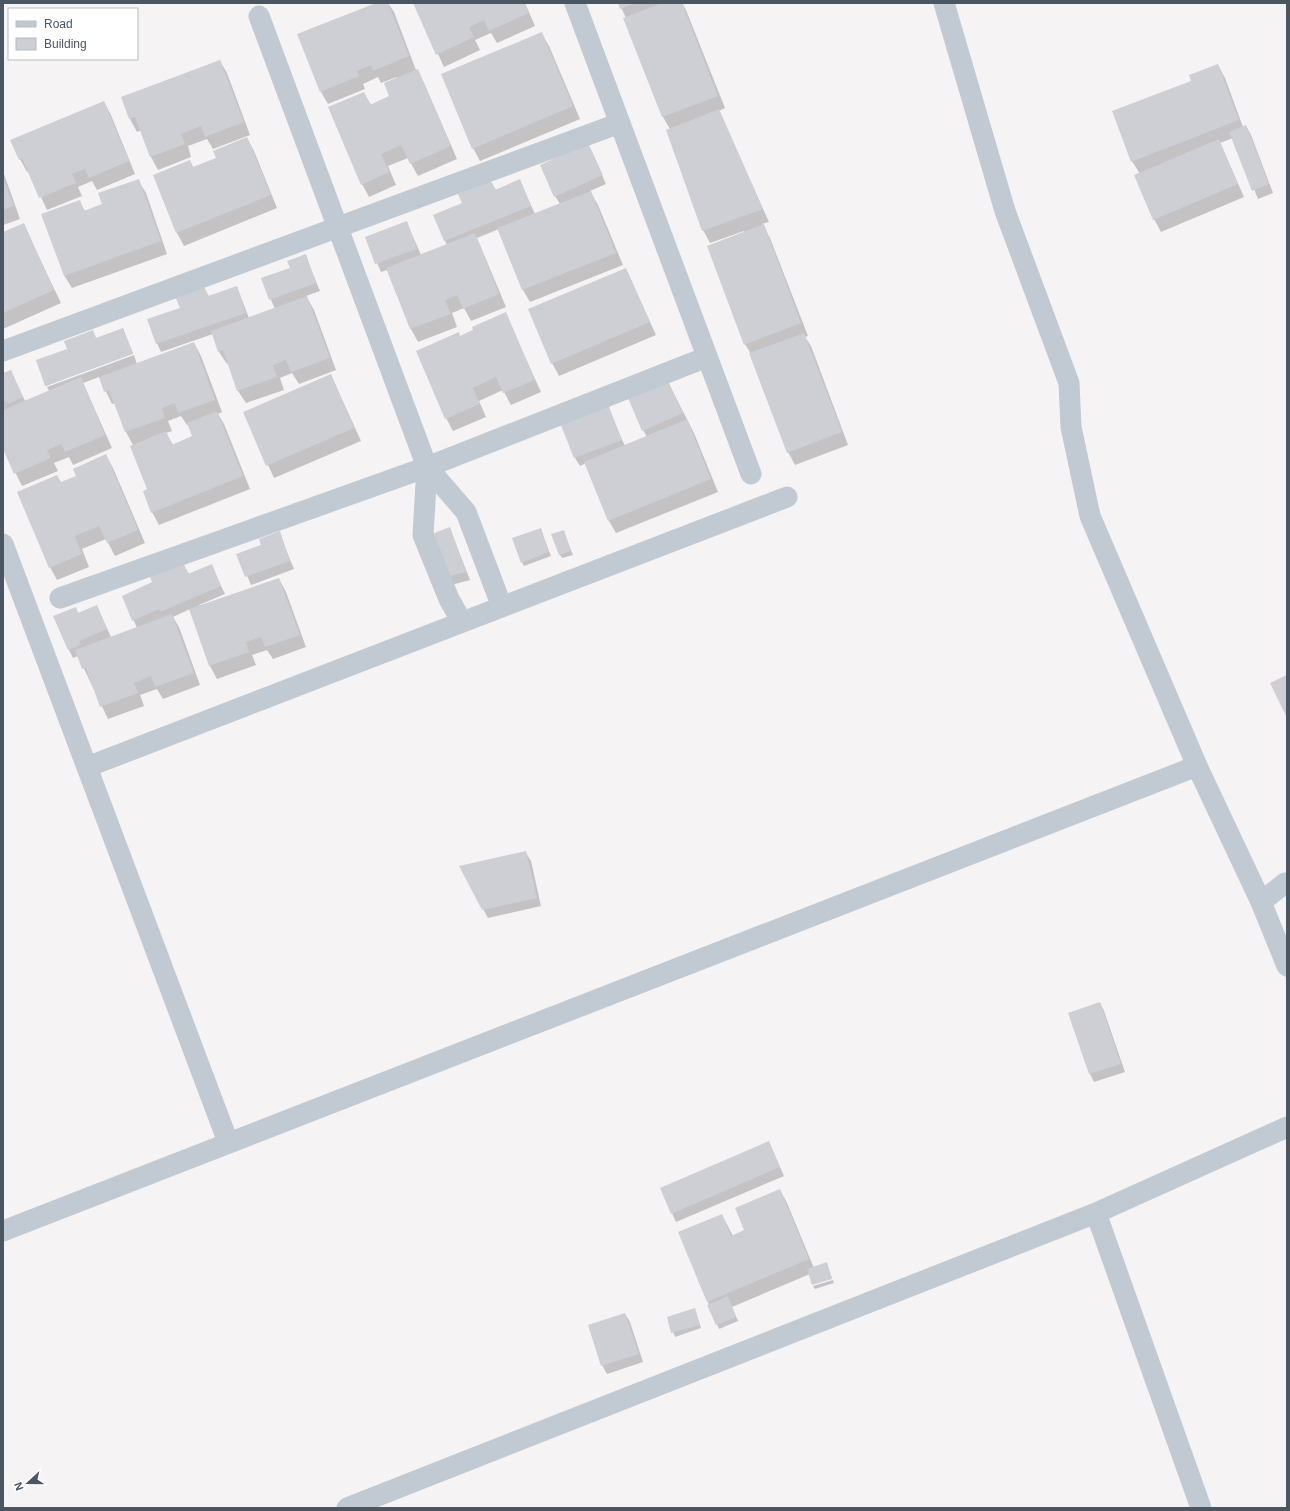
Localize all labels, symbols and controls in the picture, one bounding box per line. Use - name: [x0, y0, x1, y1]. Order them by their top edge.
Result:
- legend: [8, 8, 138, 60]
- text: Road: [44, 17, 73, 31]
- text: Building: [44, 37, 87, 51]
- north arrow: [8, 1463, 48, 1503]
- text: N: [12, 1481, 26, 1492]

